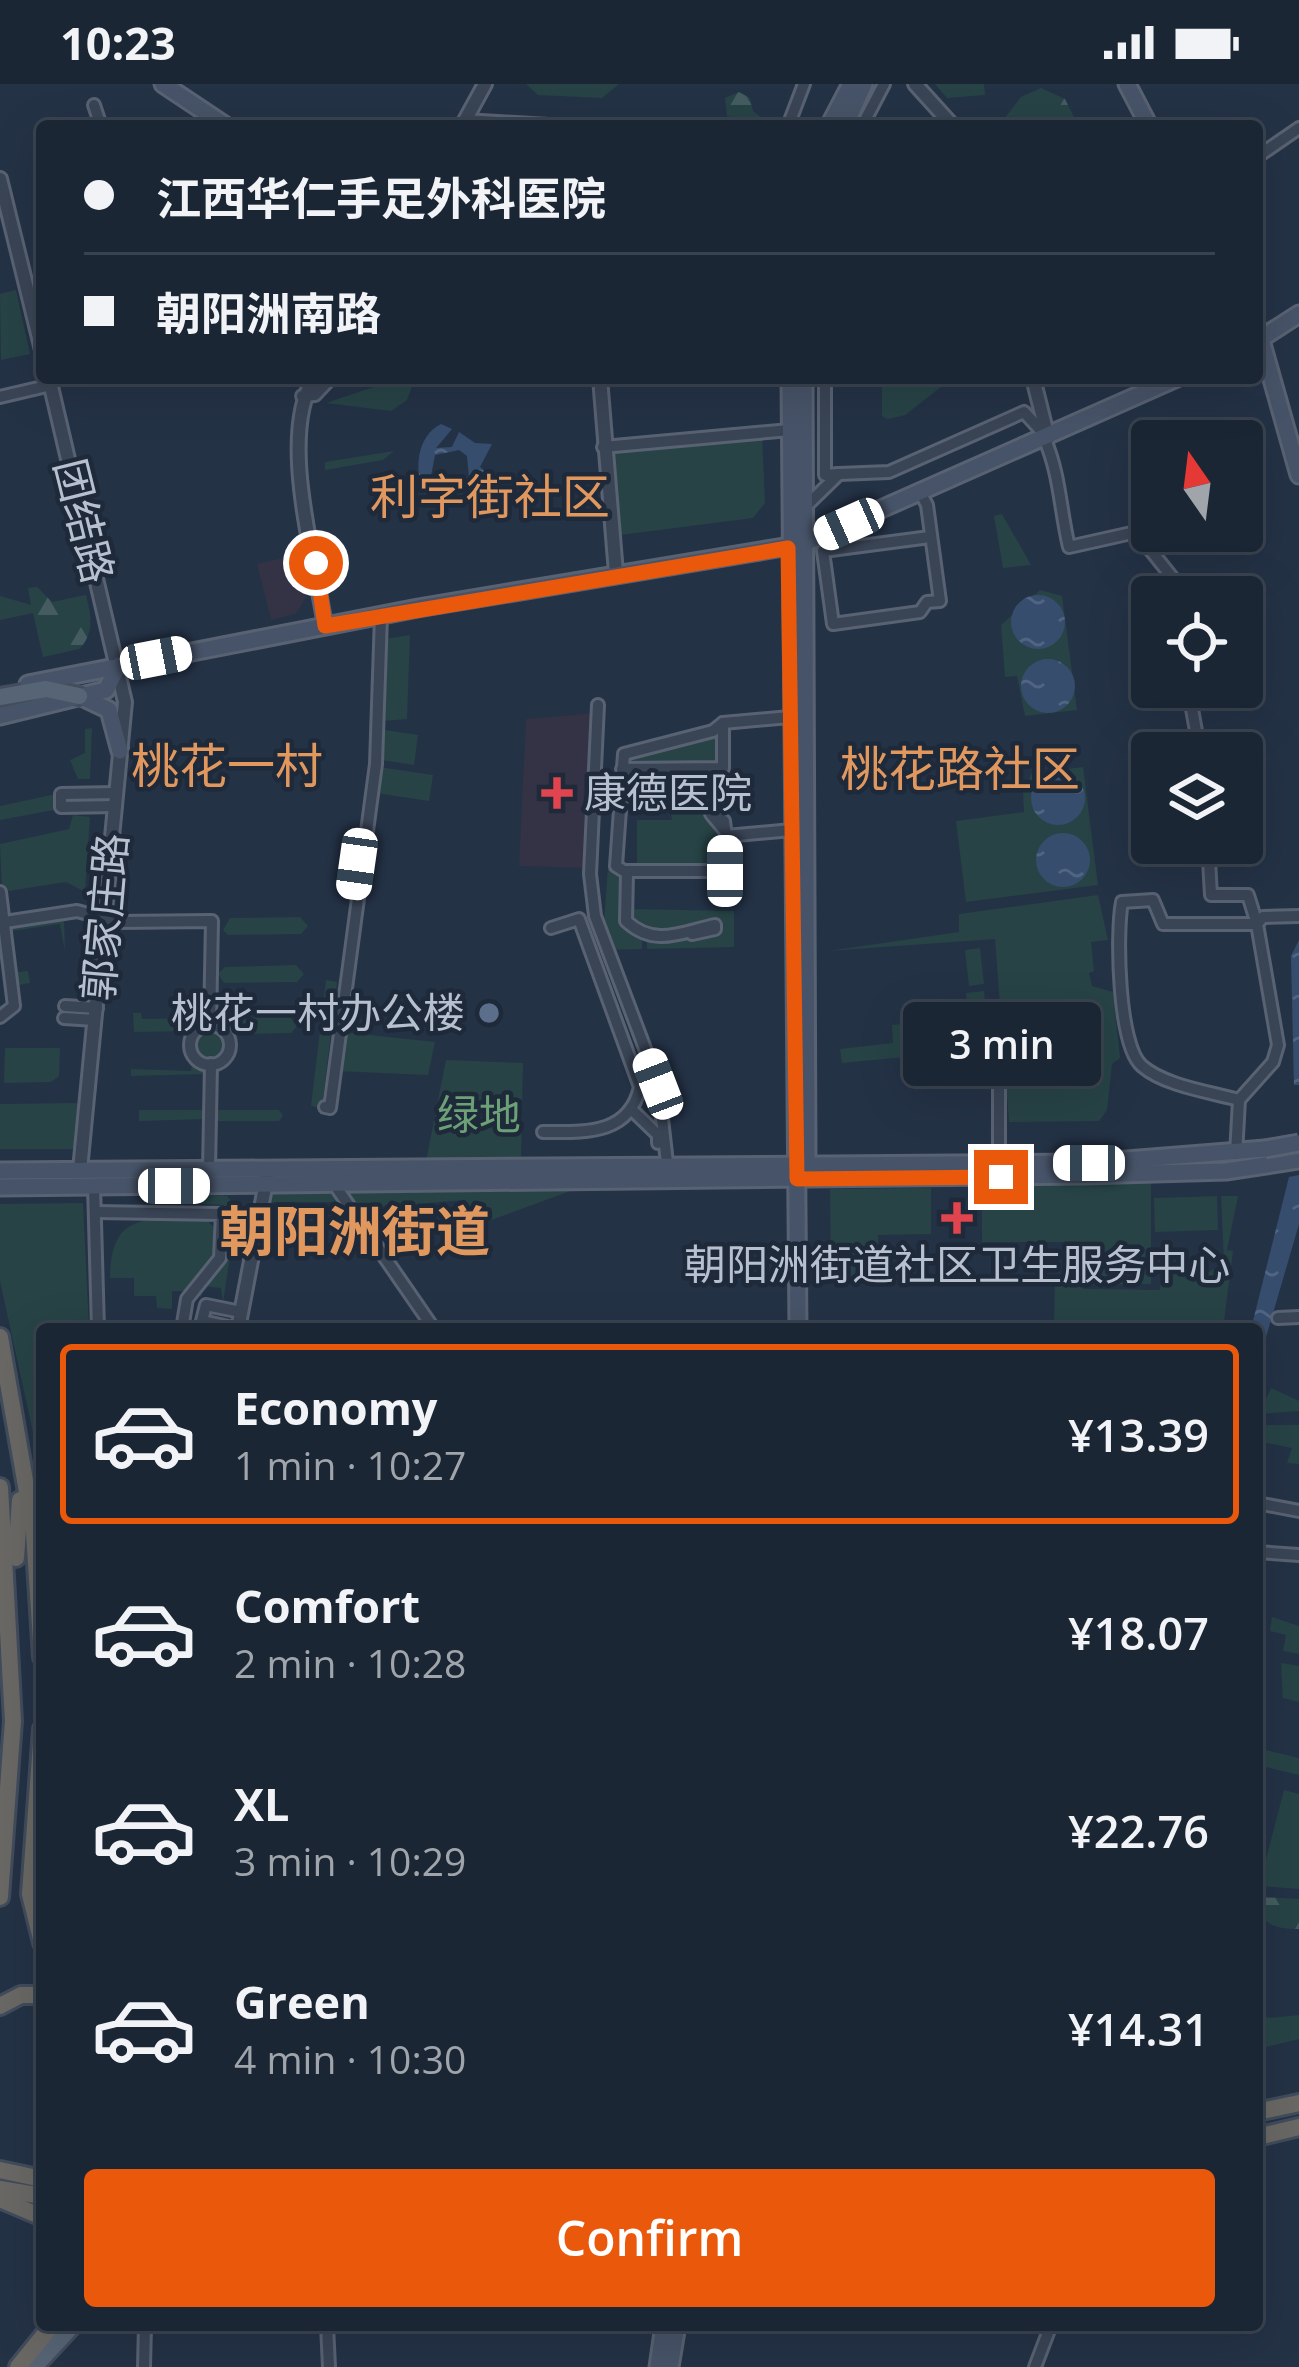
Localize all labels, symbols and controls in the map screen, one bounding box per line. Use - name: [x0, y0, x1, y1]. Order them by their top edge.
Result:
- text: 10:23: [60, 12, 176, 73]
- text: 江西华仁手足外科医院: [156, 167, 606, 228]
- text: 朝阳洲南路: [156, 282, 381, 343]
- north arrow: [1131, 420, 1263, 552]
- map controls: [1131, 420, 1263, 864]
- street label: 团结路: [43, 453, 128, 589]
- district label: 利字街社区: [370, 463, 610, 528]
- car: [809, 493, 889, 555]
- route start: [289, 536, 343, 590]
- button: locate: [1131, 576, 1263, 708]
- car: [117, 633, 195, 683]
- district label: 桃花一村: [131, 732, 323, 797]
- button: layers: [1131, 732, 1263, 864]
- district label: 桃花路社区: [840, 735, 1080, 800]
- place label: 康德医院: [584, 763, 752, 820]
- marker: 康德医院: [541, 777, 573, 809]
- car: [334, 826, 380, 902]
- street label: 郭家庄路: [68, 831, 139, 1003]
- car: [707, 835, 743, 907]
- place label: 桃花一村办公楼: [171, 983, 465, 1040]
- marker: 桃花一村办公楼: [476, 1000, 502, 1026]
- callout: 3 min: [902, 1003, 1100, 1087]
- text: 3 min: [949, 1017, 1055, 1070]
- car: [628, 1044, 688, 1124]
- park label: 绿地: [437, 1085, 521, 1142]
- car: [1053, 1145, 1125, 1181]
- route end: [974, 1150, 1028, 1204]
- car: [138, 1168, 210, 1204]
- district label: 朝阳洲街道: [220, 1193, 490, 1267]
- marker: 朝阳洲街道社区卫生服务中心: [941, 1202, 973, 1234]
- place label: 朝阳洲街道社区卫生服务中心: [684, 1235, 1230, 1292]
- text: Economy: [234, 1377, 437, 1438]
- icon: car: [90, 1380, 198, 1488]
- text: ¥13.39: [1068, 1404, 1209, 1465]
- text: 1 min · 10:27: [234, 1438, 466, 1491]
- text: Comfort: [234, 1575, 420, 1636]
- icon: car: [90, 1578, 198, 1686]
- text: ¥18.07: [1068, 1602, 1209, 1663]
- text: 2 min · 10:28: [234, 1636, 466, 1689]
- text: XL: [234, 1773, 289, 1834]
- icon: car: [90, 1776, 198, 1884]
- text: ¥22.76: [1068, 1800, 1209, 1861]
- text: 3 min · 10:29: [234, 1834, 466, 1887]
- text: Green: [234, 1971, 370, 2032]
- icon: car: [90, 1974, 198, 2082]
- text: ¥14.31: [1068, 1998, 1209, 2059]
- text: 4 min · 10:30: [234, 2032, 466, 2085]
- button: Confirm: [84, 2169, 1215, 2307]

